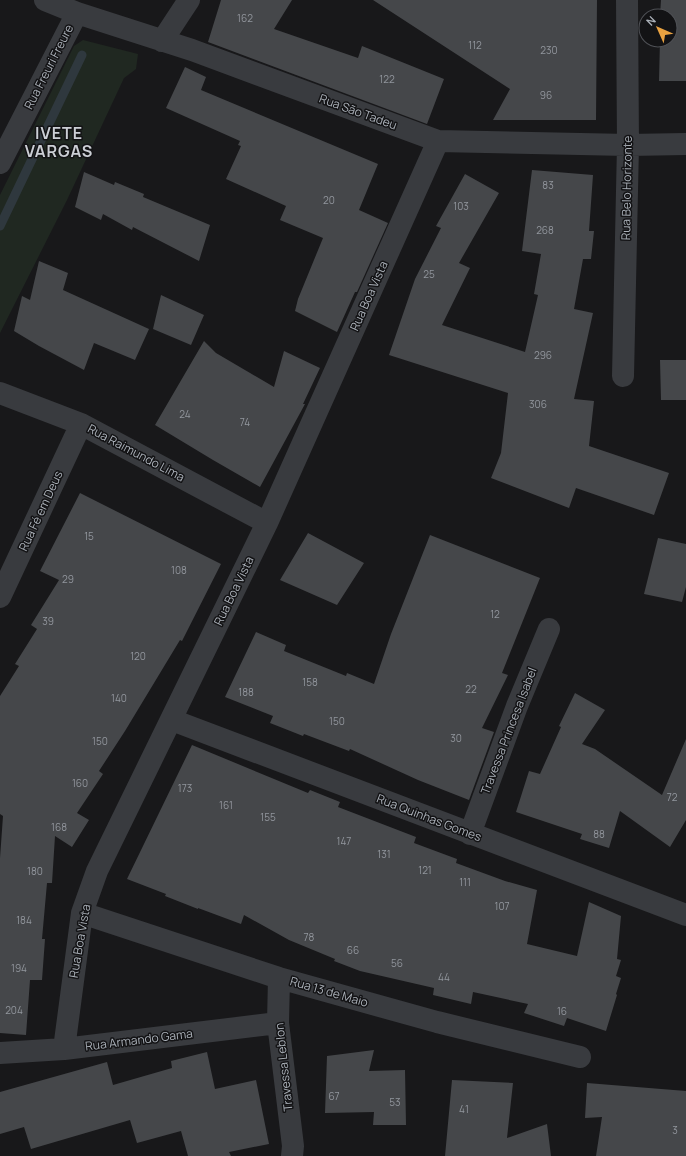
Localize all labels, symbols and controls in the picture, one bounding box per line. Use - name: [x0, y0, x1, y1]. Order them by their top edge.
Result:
- north arrow: [638, 8, 678, 48]
- house number: 162: [237, 11, 253, 25]
- text: N: [642, 12, 659, 29]
- street label: Rua Freuri Freure: [20, 21, 77, 112]
- house number: 112: [468, 38, 482, 52]
- house number: 230: [540, 43, 558, 57]
- house number: 122: [379, 72, 395, 86]
- house number: 96: [540, 88, 552, 102]
- street label: Rua São Tadeu: [317, 90, 399, 133]
- district label: IVETE VARGAS: [25, 122, 93, 162]
- street label: Rua Belo Horizonte: [617, 136, 636, 240]
- house number: 83: [542, 178, 554, 192]
- house number: 20: [323, 193, 335, 207]
- house number: 103: [453, 199, 469, 213]
- house number: 268: [536, 223, 554, 237]
- street label: Rua Boa Vista: [346, 258, 392, 333]
- house number: 25: [423, 267, 435, 281]
- house number: 296: [534, 348, 552, 362]
- house number: 306: [529, 397, 547, 411]
- house number: 24: [179, 407, 191, 421]
- house number: 74: [240, 415, 250, 429]
- street label: Rua Raimundo Lima: [85, 420, 188, 485]
- street label: Rua Fé em Deus: [14, 468, 67, 554]
- house number: 15: [84, 529, 94, 543]
- street label: Rua Boa Vista: [210, 553, 258, 628]
- house number: 108: [171, 563, 187, 577]
- house number: 29: [62, 572, 74, 586]
- house number: 12: [490, 607, 500, 621]
- house number: 39: [42, 614, 54, 628]
- house number: 120: [130, 649, 146, 663]
- street label: Travessa Princesa Isabel: [476, 665, 541, 797]
- house number: 158: [302, 675, 318, 689]
- house number: 22: [465, 682, 477, 696]
- house number: 188: [238, 685, 254, 699]
- house number: 140: [111, 691, 127, 705]
- house number: 150: [329, 714, 345, 728]
- house number: 30: [450, 731, 462, 745]
- house number: 150: [92, 734, 108, 748]
- house number: 160: [72, 776, 88, 790]
- house number: 173: [178, 781, 192, 795]
- street label: Rua Quinhas Gomes: [374, 790, 484, 845]
- house number: 72: [667, 790, 678, 804]
- house number: 161: [219, 798, 233, 812]
- house number: 155: [260, 810, 276, 824]
- house number: 168: [51, 820, 67, 834]
- house number: 88: [593, 827, 605, 841]
- house number: 147: [337, 834, 351, 848]
- house number: 131: [377, 847, 391, 861]
- house number: 121: [418, 863, 432, 877]
- house number: 180: [27, 864, 43, 878]
- house number: 111: [459, 875, 471, 889]
- house number: 107: [494, 899, 510, 913]
- street label: Rua Boa Vista: [65, 903, 94, 979]
- house number: 184: [16, 913, 32, 927]
- house number: 78: [304, 930, 315, 944]
- house number: 66: [347, 943, 359, 957]
- house number: 56: [391, 956, 403, 970]
- house number: 194: [11, 961, 27, 975]
- house number: 44: [438, 970, 450, 984]
- street label: Rua 13 de Maio: [288, 972, 370, 1011]
- house number: 204: [5, 1003, 23, 1017]
- house number: 16: [557, 1004, 567, 1018]
- street label: Travessa Leblon: [270, 1022, 297, 1112]
- street label: Rua Armando Gama: [84, 1024, 194, 1055]
- house number: 67: [328, 1089, 340, 1103]
- house number: 53: [389, 1095, 401, 1109]
- house number: 41: [459, 1102, 469, 1116]
- house number: 3: [672, 1123, 678, 1137]

